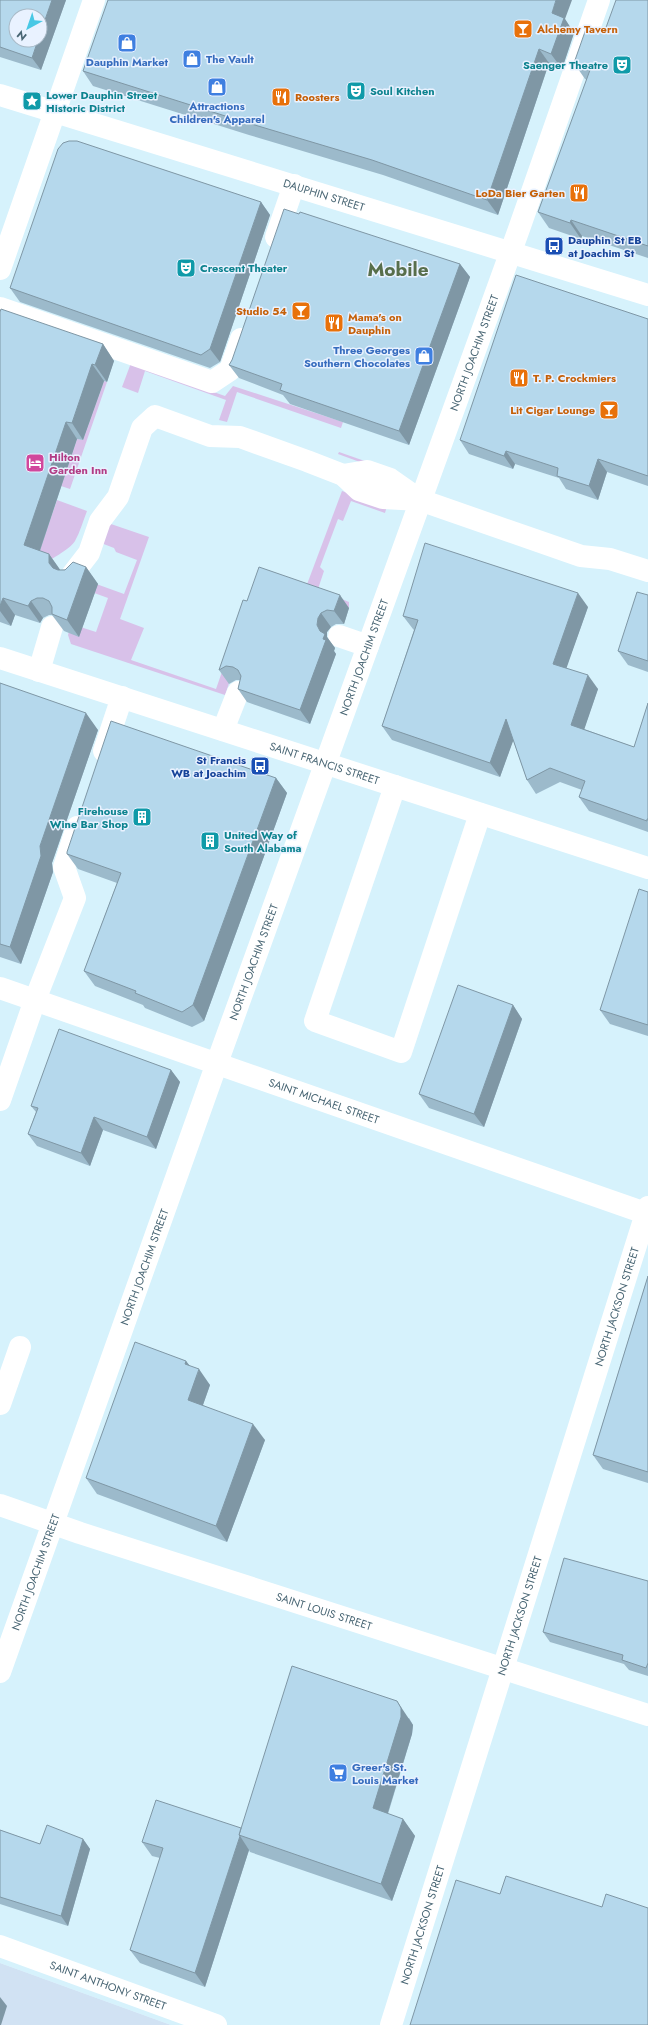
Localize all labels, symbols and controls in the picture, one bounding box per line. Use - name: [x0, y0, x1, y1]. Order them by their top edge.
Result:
- north arrow: [8, 8, 48, 48]
- bar icon: Alchemy Tavern: [512, 18, 534, 40]
- place label: Alchemy Tavern: [536, 21, 618, 37]
- text: N: [13, 27, 30, 45]
- shop icon: Dauphin Market: [116, 32, 138, 54]
- shop icon: The Vault: [181, 48, 203, 70]
- place label: The Vault: [206, 51, 254, 67]
- place label: Dauphin Market: [86, 54, 169, 70]
- theatre icon: Saenger Theatre: [611, 54, 633, 76]
- place label: Saenger Theatre: [523, 57, 608, 73]
- shop icon: Attractions Children's Apparel: [206, 76, 228, 98]
- theatre icon: Soul Kitchen: [345, 80, 367, 102]
- place label: Soul Kitchen: [370, 83, 435, 99]
- restaurant icon: Roosters: [270, 86, 292, 108]
- place label: Lower Dauphin Street Historic District: [46, 87, 158, 116]
- place label: Roosters: [295, 89, 339, 105]
- place icon: Lower Dauphin Street Historic District: [21, 90, 43, 112]
- place label: Attractions Children's Apparel: [169, 98, 265, 127]
- street label: DAUPHIN STREET: [281, 175, 367, 215]
- restaurant icon: LoDa Bier Garten: [568, 182, 590, 204]
- place label: LoDa Bier Garten: [475, 185, 565, 201]
- place label: Dauphin St EB at Joachim St: [568, 232, 642, 261]
- bus stop icon: Dauphin St EB at Joachim St: [543, 235, 565, 257]
- district label: Mobile: [367, 256, 429, 283]
- theatre icon: Crescent Theater: [175, 257, 197, 279]
- place label: Crescent Theater: [200, 260, 288, 276]
- street label: NORTH JOACHIM STREET: [446, 292, 503, 413]
- bar icon: Studio 54: [290, 300, 312, 322]
- place label: Studio 54: [236, 303, 287, 319]
- place label: Mama's on Dauphin: [348, 309, 402, 338]
- restaurant icon: Mama's on Dauphin: [323, 312, 345, 334]
- place label: Three Georges Southern Chocolates: [304, 342, 410, 371]
- shop icon: Three Georges Southern Chocolates: [413, 345, 435, 367]
- restaurant icon: T. P. Crockmiers: [508, 367, 530, 389]
- place label: T. P. Crockmiers: [533, 370, 616, 386]
- bar icon: Lit Cigar Lounge: [598, 399, 620, 421]
- place label: Lit Cigar Lounge: [510, 402, 595, 418]
- place label: Hilton Garden Inn: [49, 449, 107, 478]
- hotel icon: Hilton Garden Inn: [24, 452, 46, 474]
- street label: NORTH JOACHIM STREET: [336, 597, 392, 718]
- street label: SAINT FRANCIS STREET: [267, 738, 381, 788]
- place label: St Francis WB at Joachim: [171, 752, 246, 781]
- bus stop icon: St Francis WB at Joachim: [249, 755, 271, 777]
- place label: Firehouse Wine Bar Shop: [50, 803, 128, 832]
- building icon: Firehouse Wine Bar Shop: [131, 806, 153, 828]
- place label: United Way of South Alabama: [224, 827, 301, 856]
- building icon: United Way of South Alabama: [199, 830, 221, 852]
- street label: NORTH JOACHIM STREET: [225, 902, 282, 1022]
- street label: SAINT MICHAEL STREET: [266, 1074, 381, 1128]
- street label: NORTH JOACHIM STREET: [116, 1207, 172, 1327]
- street label: NORTH JACKSON STREET: [590, 1245, 643, 1368]
- street label: NORTH JOACHIM STREET: [7, 1512, 64, 1633]
- street label: NORTH JACKSON STREET: [493, 1554, 546, 1677]
- street label: SAINT LOUIS STREET: [274, 1588, 374, 1634]
- place label: Greer's St. Louis Market: [352, 1759, 419, 1788]
- supermarket icon: Greer's St. Louis Market: [327, 1762, 349, 1784]
- street label: NORTH JACKSON STREET: [396, 1863, 449, 1986]
- street label: SAINT ANTHONY STREET: [47, 1957, 169, 2014]

